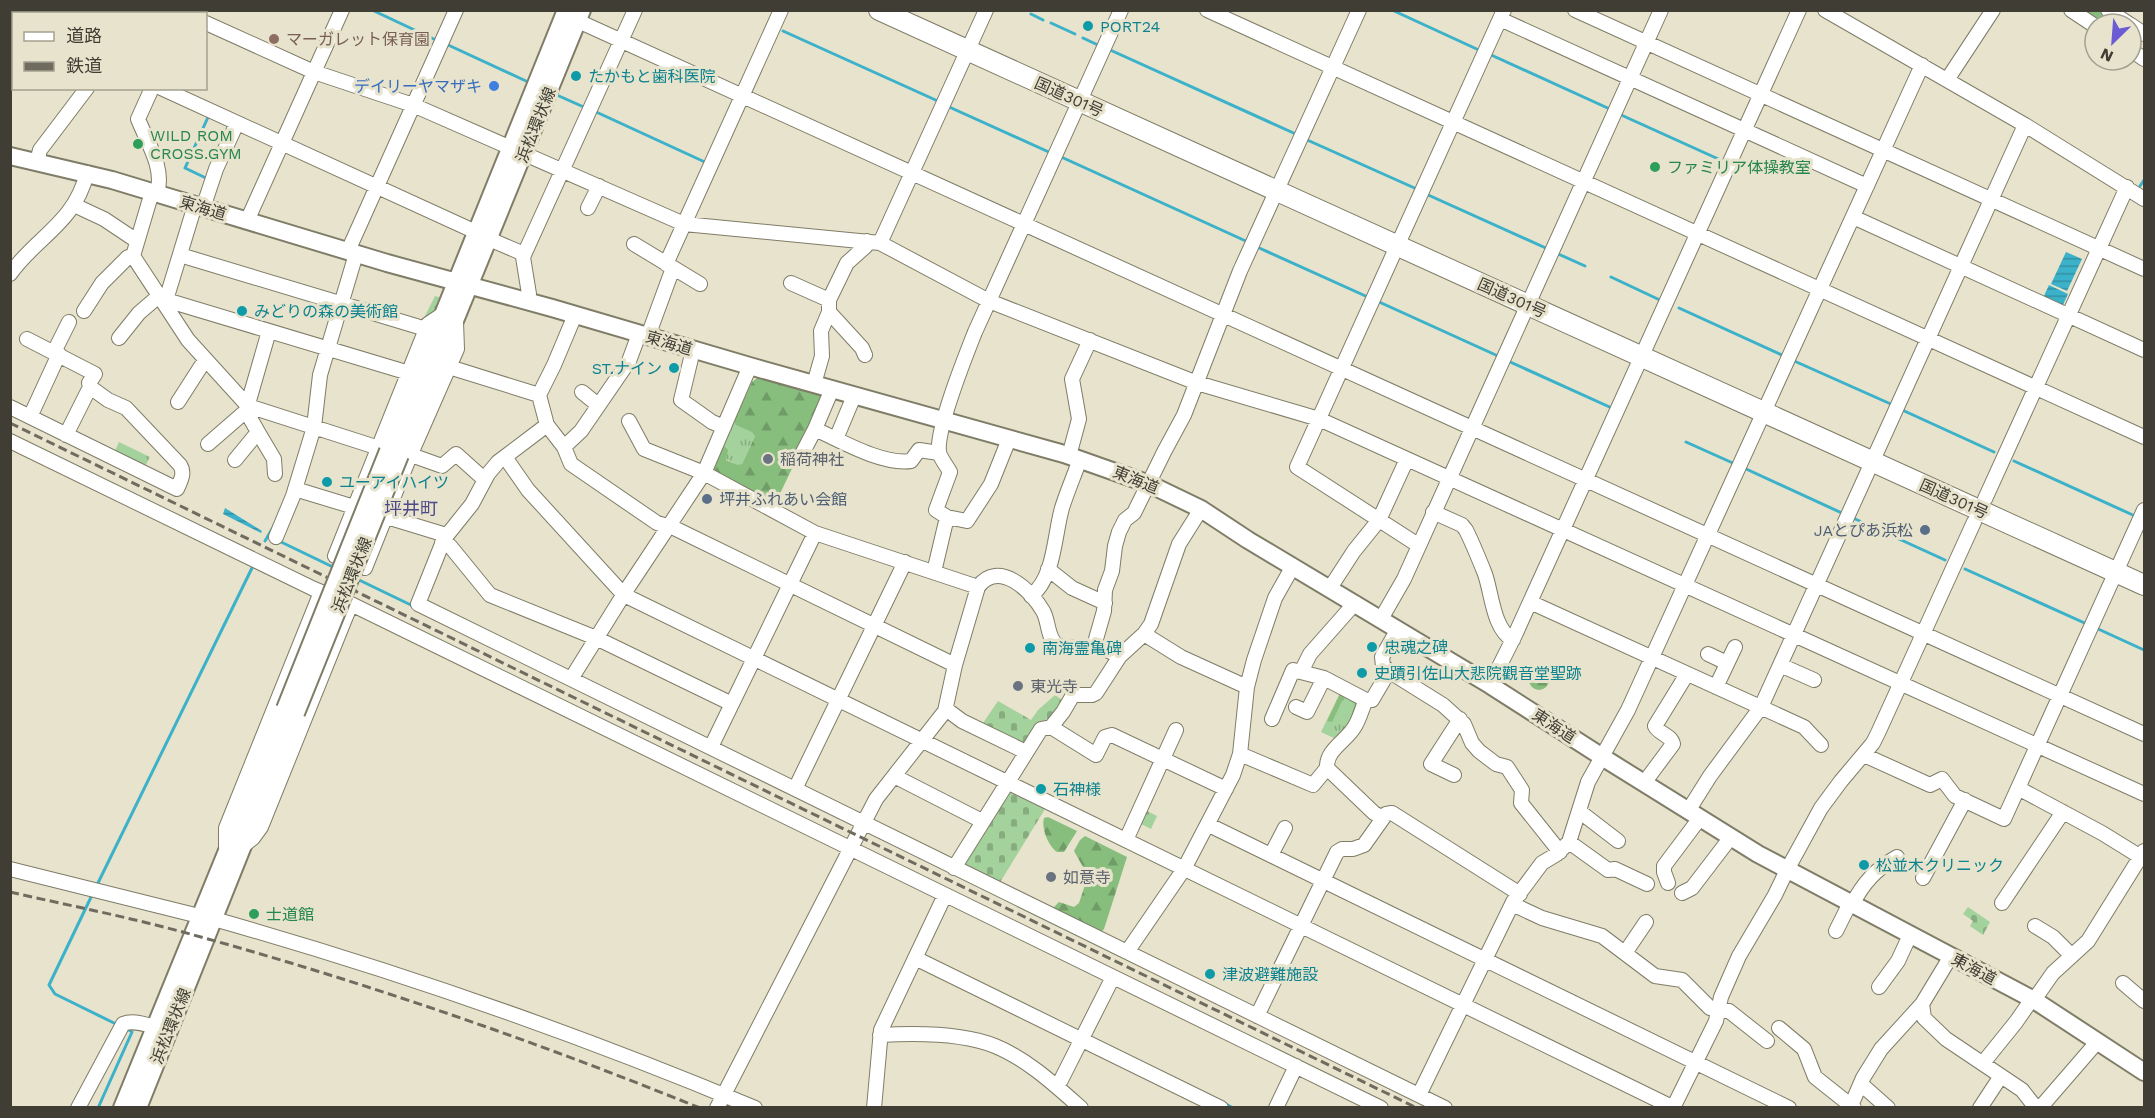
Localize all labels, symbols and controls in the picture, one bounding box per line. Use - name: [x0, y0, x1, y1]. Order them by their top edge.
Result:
- legend: [12, 12, 207, 90]
- north arrow: [2083, 12, 2143, 72]
- place label: PORT24: [1100, 17, 1161, 36]
- marker: PORT24: [1081, 19, 1095, 33]
- text: 道路: [66, 25, 102, 46]
- place label: マーガレット保育園: [286, 30, 430, 49]
- marker: マーガレット保育園: [267, 32, 281, 46]
- text: N: [2097, 44, 2116, 66]
- text: 鉄道: [66, 55, 102, 76]
- place label: たかもと歯科医院: [588, 67, 716, 86]
- marker: たかもと歯科医院: [569, 69, 583, 83]
- street label: 国道301号: [1032, 73, 1106, 121]
- place label: デイリーヤマザキ: [354, 77, 482, 96]
- marker: デイリーヤマザキ: [487, 79, 501, 93]
- street label: 浜松環状線: [512, 84, 560, 166]
- place label: WILD ROM CROSS.GYM: [150, 126, 242, 163]
- marker: WILD ROM CROSS.GYM: [131, 137, 145, 151]
- place label: ファミリア体操教室: [1667, 158, 1811, 177]
- marker: ファミリア体操教室: [1648, 160, 1662, 174]
- street label: 東海道: [177, 192, 229, 224]
- street label: 国道301号: [1475, 274, 1549, 322]
- place label: みどりの森の美術館: [254, 302, 398, 321]
- marker: みどりの森の美術館: [235, 304, 249, 318]
- street label: 東海道: [643, 327, 695, 359]
- place label: ST.ナイン: [592, 359, 662, 378]
- marker: ST.ナイン: [667, 361, 681, 375]
- place label: 稲荷神社: [780, 450, 844, 469]
- marker: 稲荷神社: [761, 452, 775, 466]
- street label: 東海道: [1110, 462, 1162, 498]
- place label: ユーアイハイツ: [339, 473, 449, 492]
- marker: ユーアイハイツ: [320, 475, 334, 489]
- street label: 国道301号: [1917, 475, 1991, 523]
- place label: 坪井ふれあい会館: [719, 490, 847, 509]
- marker: 坪井ふれあい会館: [700, 492, 714, 506]
- district label: 坪井町: [384, 498, 438, 519]
- place label: JAとぴあ浜松: [1814, 521, 1913, 540]
- marker: JAとぴあ浜松: [1918, 523, 1932, 537]
- street label: 浜松環状線: [328, 534, 376, 616]
- place label: 忠魂之碑: [1384, 638, 1448, 657]
- place label: 南海霊亀碑: [1042, 639, 1122, 658]
- marker: 忠魂之碑: [1365, 640, 1379, 654]
- marker: 南海霊亀碑: [1023, 641, 1037, 655]
- place label: 史蹟引佐山大悲院觀音堂聖跡: [1374, 664, 1582, 683]
- marker: 史蹟引佐山大悲院觀音堂聖跡: [1355, 666, 1369, 680]
- place label: 東光寺: [1030, 677, 1078, 696]
- marker: 東光寺: [1011, 679, 1025, 693]
- street label: 東海道: [1529, 705, 1579, 747]
- place label: 石神様: [1053, 780, 1101, 799]
- marker: 石神様: [1034, 782, 1048, 796]
- place label: 松並木クリニック: [1876, 856, 2004, 875]
- marker: 松並木クリニック: [1857, 858, 1871, 872]
- place label: 如意寺: [1063, 868, 1111, 887]
- marker: 如意寺: [1044, 870, 1058, 884]
- place label: 士道館: [266, 905, 314, 924]
- marker: 士道館: [247, 907, 261, 921]
- street label: 東海道: [1948, 949, 2000, 989]
- place label: 津波避難施設: [1222, 965, 1318, 984]
- marker: 津波避難施設: [1203, 967, 1217, 981]
- street label: 浜松環状線: [147, 985, 195, 1067]

